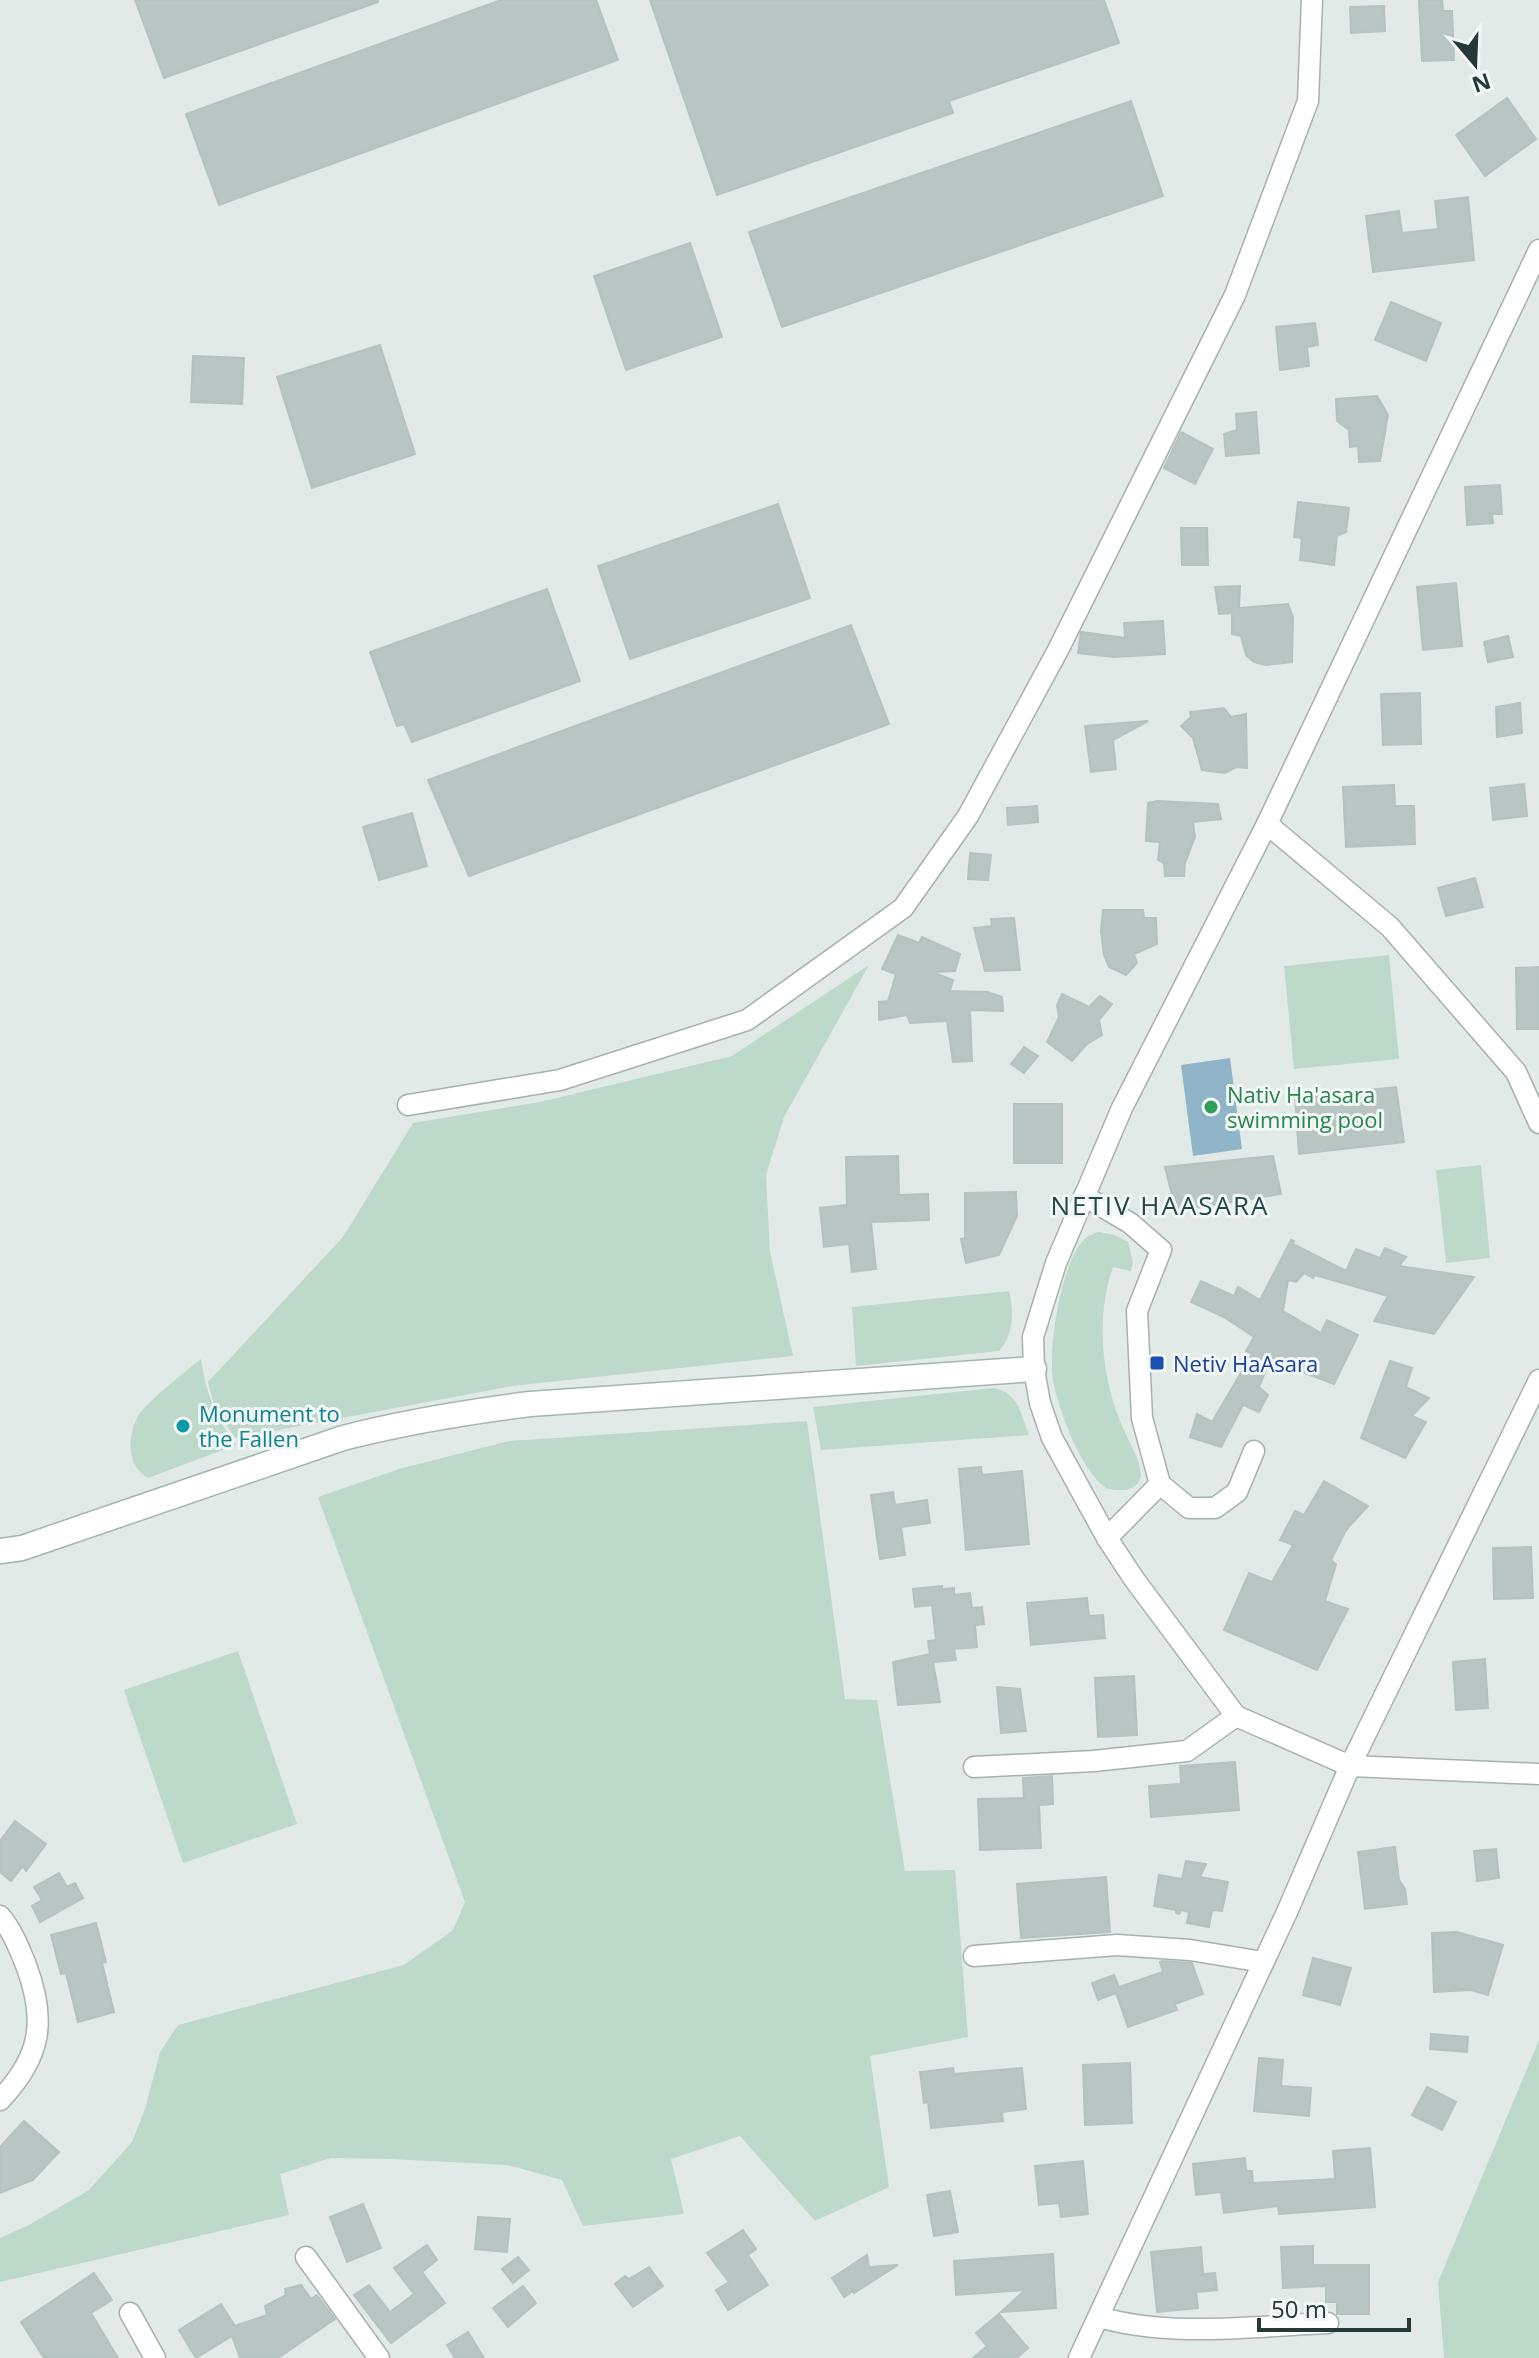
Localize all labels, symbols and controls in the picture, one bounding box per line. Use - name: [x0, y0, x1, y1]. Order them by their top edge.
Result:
- north arrow: [1435, 24, 1515, 104]
- text: N: [1468, 67, 1495, 101]
- place label: Nativ Ha'asara swimming pool: [1227, 1079, 1383, 1134]
- marker: Nativ Ha'asara swimming pool: [1202, 1098, 1220, 1116]
- district label: NETIV HAASARA: [1050, 1187, 1270, 1223]
- place label: Netiv HaAsara: [1173, 1348, 1318, 1378]
- marker: Netiv HaAsara: [1148, 1354, 1166, 1372]
- place label: Monument to the Fallen: [199, 1398, 340, 1453]
- marker: Monument to the Fallen: [174, 1417, 192, 1435]
- scale bar: [1259, 2282, 1409, 2332]
- text: 50 m: [1271, 2292, 1327, 2325]

